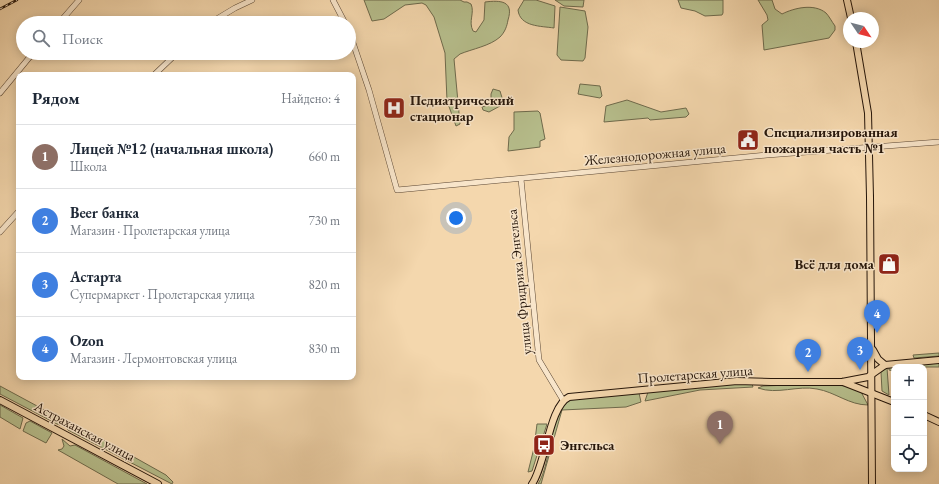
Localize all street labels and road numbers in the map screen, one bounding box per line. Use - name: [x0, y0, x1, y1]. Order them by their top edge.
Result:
- street label: Железнодорожная улица: [583, 139, 727, 169]
- street label: улица Фридриха Энгельса: [502, 208, 536, 356]
- street label: Пролетарская улица: [637, 361, 754, 387]
- street label: Астраханская улица: [31, 396, 139, 465]

